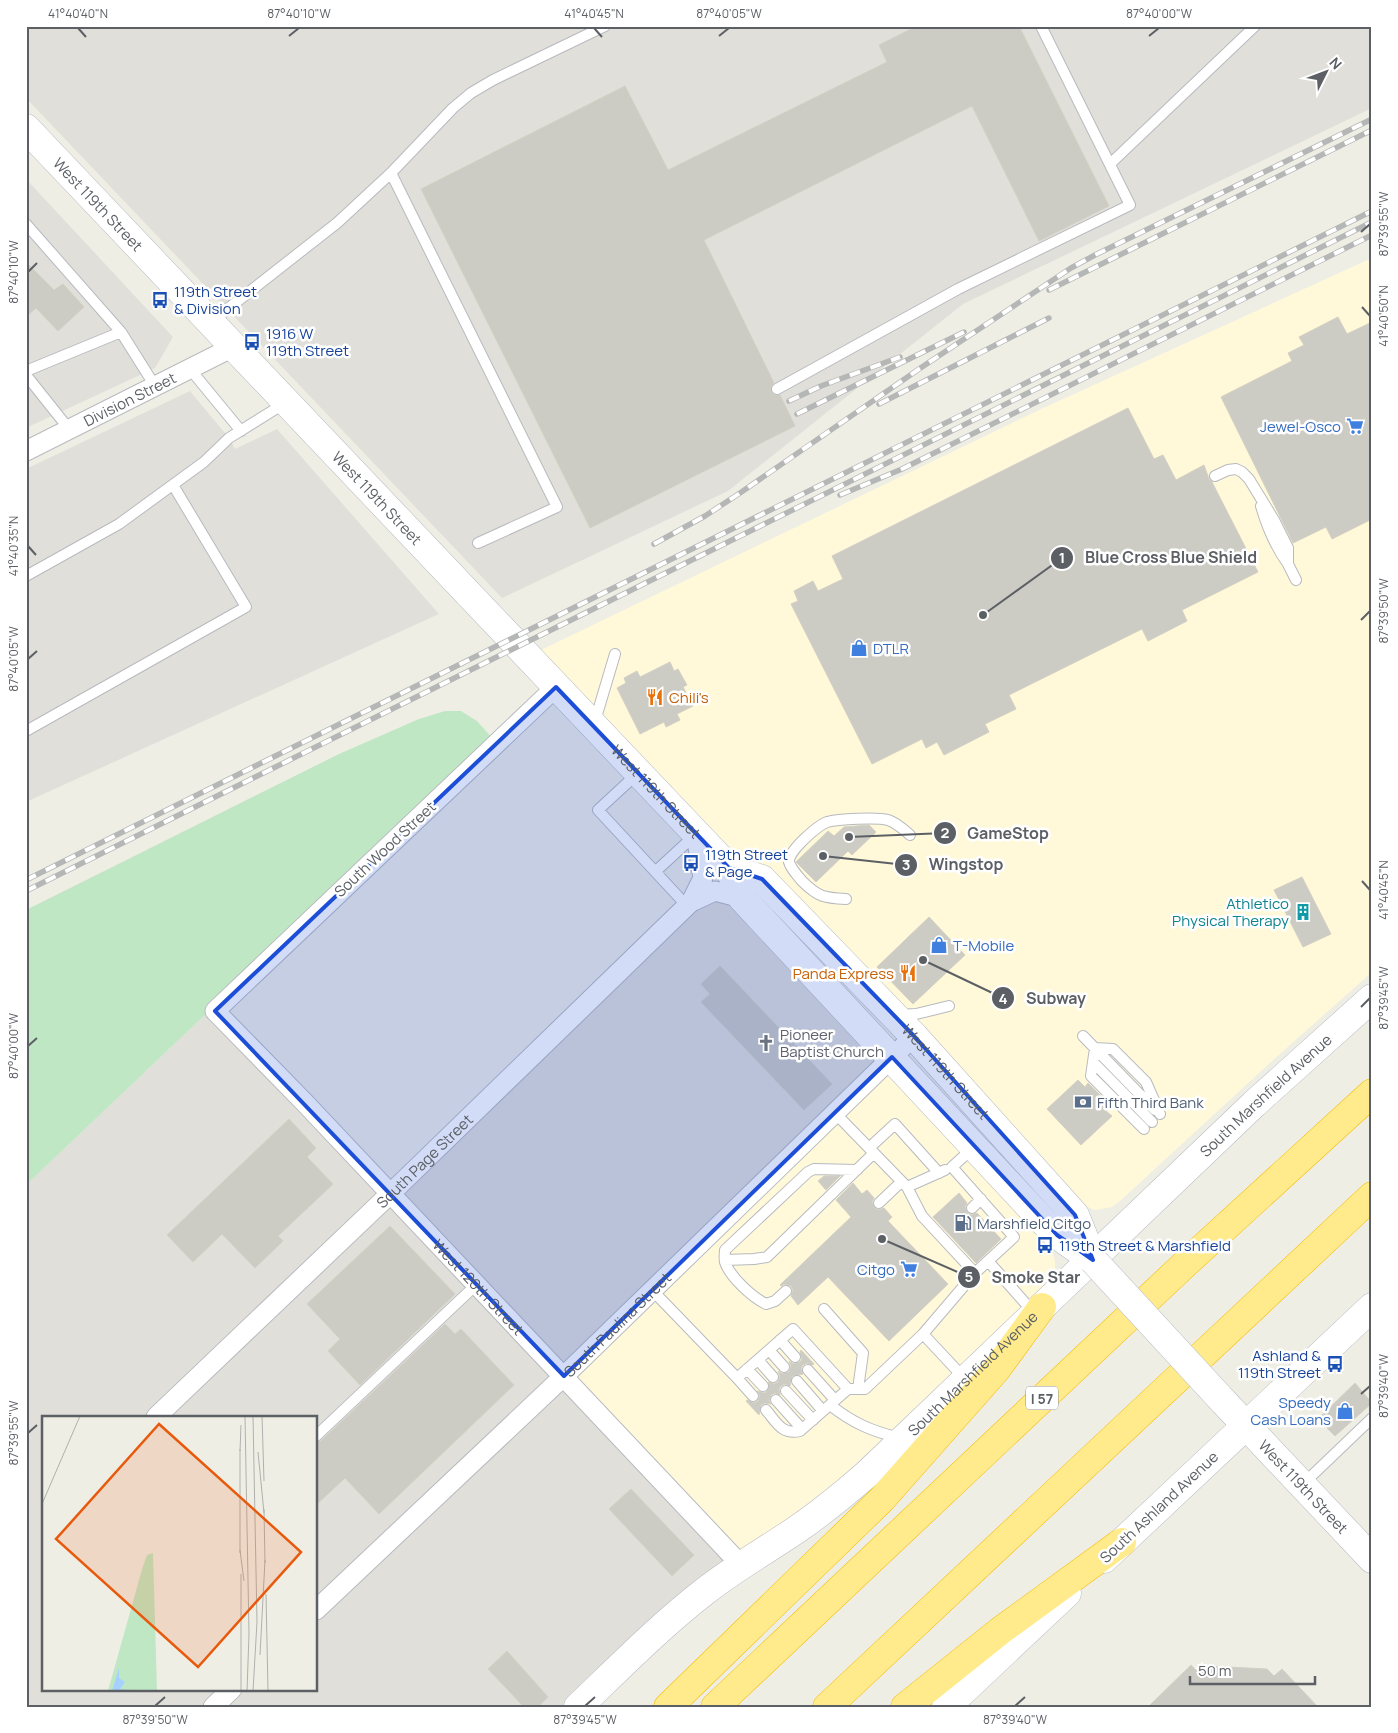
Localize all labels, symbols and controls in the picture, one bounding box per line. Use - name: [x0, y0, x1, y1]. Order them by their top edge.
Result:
- text: 41°40'40"N: [48, 5, 108, 22]
- text: 87°40'10"W: [267, 5, 331, 22]
- text: 41°40'45"N: [564, 5, 624, 22]
- text: 87°40'05"W: [696, 5, 763, 22]
- text: 87°40'00"W: [1126, 5, 1193, 22]
- north arrow: [1300, 48, 1350, 98]
- text: N: [1326, 53, 1346, 73]
- street label: West 119th Street: [49, 153, 148, 256]
- text: 87°39'55"W: [1375, 191, 1392, 256]
- text: 87°40'10"W: [5, 240, 22, 304]
- place label: 119th Street & Division: [174, 281, 257, 319]
- text: 41°40'50"N: [1375, 285, 1392, 347]
- bus stop icon: 119th Street & Division: [150, 290, 170, 310]
- place label: 1916 W 119th Street: [266, 323, 349, 361]
- bus stop icon: 1916 W 119th Street: [242, 332, 262, 352]
- street label: Division Street: [80, 367, 180, 431]
- place label: Jewel-Osco: [1260, 416, 1341, 437]
- supermarket icon: Jewel-Osco: [1345, 416, 1365, 436]
- street label: West 119th Street: [328, 446, 427, 549]
- text: 41°40'35"N: [5, 516, 22, 576]
- callout: Blue Cross Blue Shield: [1050, 542, 1267, 573]
- text: Blue Cross Blue Shield: [1085, 546, 1257, 568]
- text: 1: [1059, 547, 1065, 568]
- text: 87°39'50"W: [1375, 578, 1392, 644]
- text: 87°40'05"W: [5, 625, 22, 692]
- shop icon: DTLR: [849, 638, 869, 658]
- place label: DTLR: [873, 638, 909, 659]
- restaurant icon: Chili's: [645, 687, 665, 707]
- place label: Chili's: [669, 687, 709, 708]
- street label: West 119th Street: [607, 740, 706, 843]
- street label: South Wood Street: [330, 796, 440, 902]
- callout: GameStop: [933, 818, 1059, 849]
- text: 2: [941, 822, 950, 843]
- text: GameStop: [967, 822, 1049, 844]
- place label: 119th Street & Page: [705, 844, 788, 882]
- callout: Wingstop: [894, 849, 1013, 880]
- bus stop icon: 119th Street & Page: [681, 853, 701, 873]
- text: Wingstop: [929, 853, 1003, 875]
- text: 3: [902, 854, 910, 875]
- text: 41°40'45"N: [1375, 860, 1392, 920]
- place label: Athletico Physical Therapy: [1172, 893, 1289, 931]
- building icon: Athletico Physical Therapy: [1293, 902, 1313, 922]
- shop icon: T-Mobile: [929, 935, 949, 955]
- place label: T-Mobile: [953, 935, 1015, 956]
- place label: Panda Express: [793, 963, 894, 984]
- restaurant icon: Panda Express: [898, 963, 918, 983]
- text: 87°39'45"W: [1375, 965, 1392, 1030]
- callout: Subway: [991, 983, 1096, 1014]
- text: Subway: [1026, 987, 1086, 1009]
- text: 4: [998, 988, 1008, 1009]
- text: 87°40'00"W: [5, 1012, 22, 1079]
- street label: West 119th Street: [897, 1019, 994, 1124]
- place label: Pioneer Baptist Church: [780, 1024, 884, 1062]
- street label: South Marshfield Avenue: [1195, 1029, 1336, 1161]
- church icon: Pioneer Baptist Church: [756, 1033, 776, 1053]
- bank icon: Fifth Third Bank: [1073, 1092, 1093, 1112]
- place label: Fifth Third Bank: [1097, 1092, 1204, 1113]
- street label: South Page Street: [371, 1109, 477, 1212]
- fuel station icon: Marshfield Citgo: [953, 1213, 973, 1233]
- place label: Marshfield Citgo: [977, 1213, 1091, 1234]
- street label: West 120th Street: [428, 1234, 529, 1339]
- bus stop icon: 119th Street & Marshfield: [1035, 1235, 1055, 1255]
- place label: 119th Street & Marshfield: [1059, 1235, 1231, 1256]
- place label: Citgo: [857, 1259, 895, 1280]
- supermarket icon: Citgo: [899, 1259, 919, 1279]
- callout: Smoke Star: [956, 1262, 1090, 1293]
- text: 5: [965, 1266, 974, 1287]
- text: Smoke Star: [992, 1266, 1081, 1288]
- street label: South Paulina Street: [559, 1267, 675, 1382]
- street label: South Marshfield Avenue: [903, 1306, 1042, 1440]
- place label: Ashland & 119th Street: [1238, 1345, 1321, 1383]
- text: 87°39'40"W: [1375, 1353, 1392, 1418]
- bus stop icon: Ashland & 119th Street: [1325, 1354, 1345, 1374]
- road number: I 57: [1026, 1386, 1058, 1410]
- place label: Speedy Cash Loans: [1251, 1392, 1331, 1430]
- text: 87°39'55"W: [5, 1400, 22, 1465]
- shop icon: Speedy Cash Loans: [1335, 1401, 1355, 1421]
- inset map: [42, 1416, 318, 1690]
- street label: West 119th Street: [1254, 1435, 1353, 1538]
- street label: South Ashland Avenue: [1095, 1446, 1223, 1568]
- scale bar: [1190, 1653, 1316, 1685]
- text: 50 m: [1198, 1660, 1232, 1681]
- text: 87°39'50"W: [122, 1711, 188, 1728]
- text: 87°39'45"W: [553, 1711, 618, 1728]
- text: 87°39'40"W: [983, 1711, 1048, 1728]

